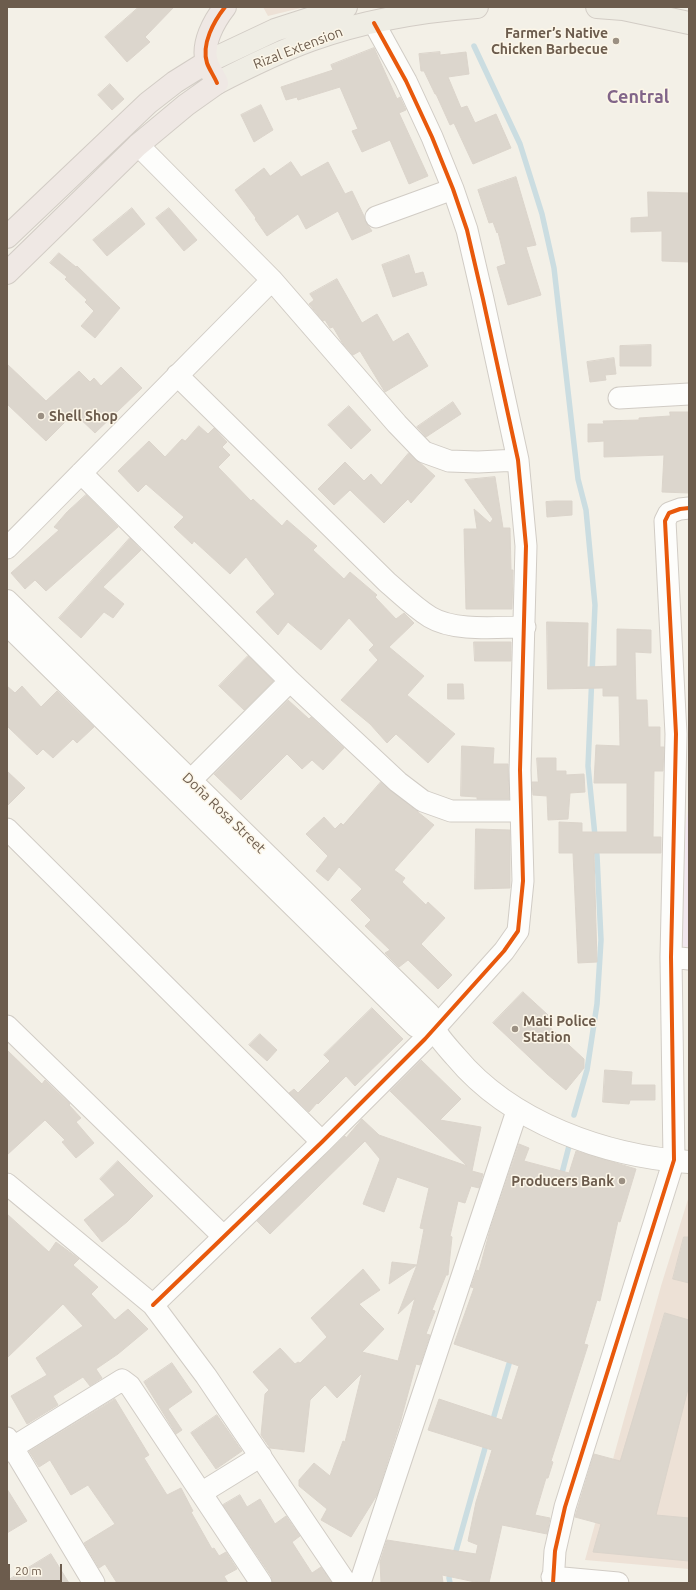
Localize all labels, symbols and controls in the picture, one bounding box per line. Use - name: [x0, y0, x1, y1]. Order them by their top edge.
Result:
- street label: Rizal Extension: [251, 23, 345, 73]
- place label: Farmer’s Native Chicken Barbecue: [491, 25, 608, 58]
- marker: Farmer’s Native Chicken Barbecue: [611, 36, 621, 46]
- district label: Central: [607, 86, 669, 108]
- place label: Shell Shop: [49, 408, 118, 424]
- marker: Shell Shop: [36, 411, 46, 421]
- street label: Doña Rosa Street: [179, 769, 269, 857]
- place label: Mati Police Station: [523, 1013, 596, 1046]
- marker: Mati Police Station: [510, 1024, 520, 1034]
- place label: Producers Bank: [511, 1173, 614, 1189]
- marker: Producers Bank: [617, 1176, 627, 1186]
- scale bar: [10, 1556, 64, 1582]
- text: 20 m: [15, 1564, 42, 1577]

